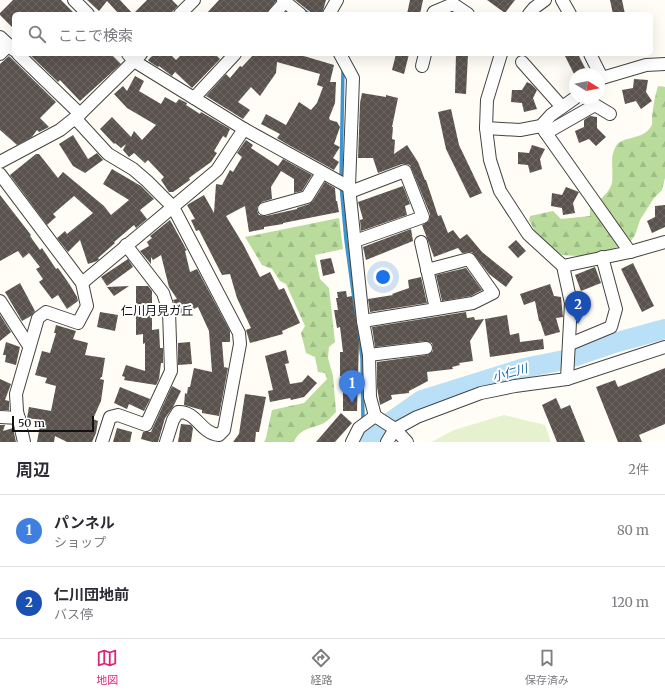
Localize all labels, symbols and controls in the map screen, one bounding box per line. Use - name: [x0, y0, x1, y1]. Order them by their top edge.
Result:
- search box: [12, 12, 653, 56]
- icon: search: [26, 23, 48, 45]
- text: ここで検索: [58, 26, 133, 45]
- north arrow: [569, 68, 605, 104]
- your location: [373, 267, 393, 287]
- pin: 2: [565, 291, 591, 324]
- district label: 仁川月見ガ丘: [121, 303, 193, 318]
- water label: 小仁川: [490, 360, 531, 385]
- pin: 1: [339, 370, 365, 403]
- scale bar: [12, 414, 94, 433]
- text: 50 m: [18, 416, 45, 430]
- text: 周辺: [16, 459, 50, 481]
- text: 2件: [628, 461, 649, 478]
- text: パンネル: [54, 513, 114, 532]
- text: 1: [26, 522, 32, 539]
- text: 80 m: [617, 522, 649, 539]
- text: ショップ: [54, 534, 106, 551]
- text: 仁川団地前: [54, 585, 129, 604]
- text: 2: [25, 594, 33, 611]
- text: 120 m: [611, 594, 649, 611]
- text: バス停: [54, 606, 93, 623]
- tab: 地図: [96, 647, 118, 687]
- tab: 経路: [310, 647, 332, 687]
- tab: 保存済み: [525, 647, 569, 687]

